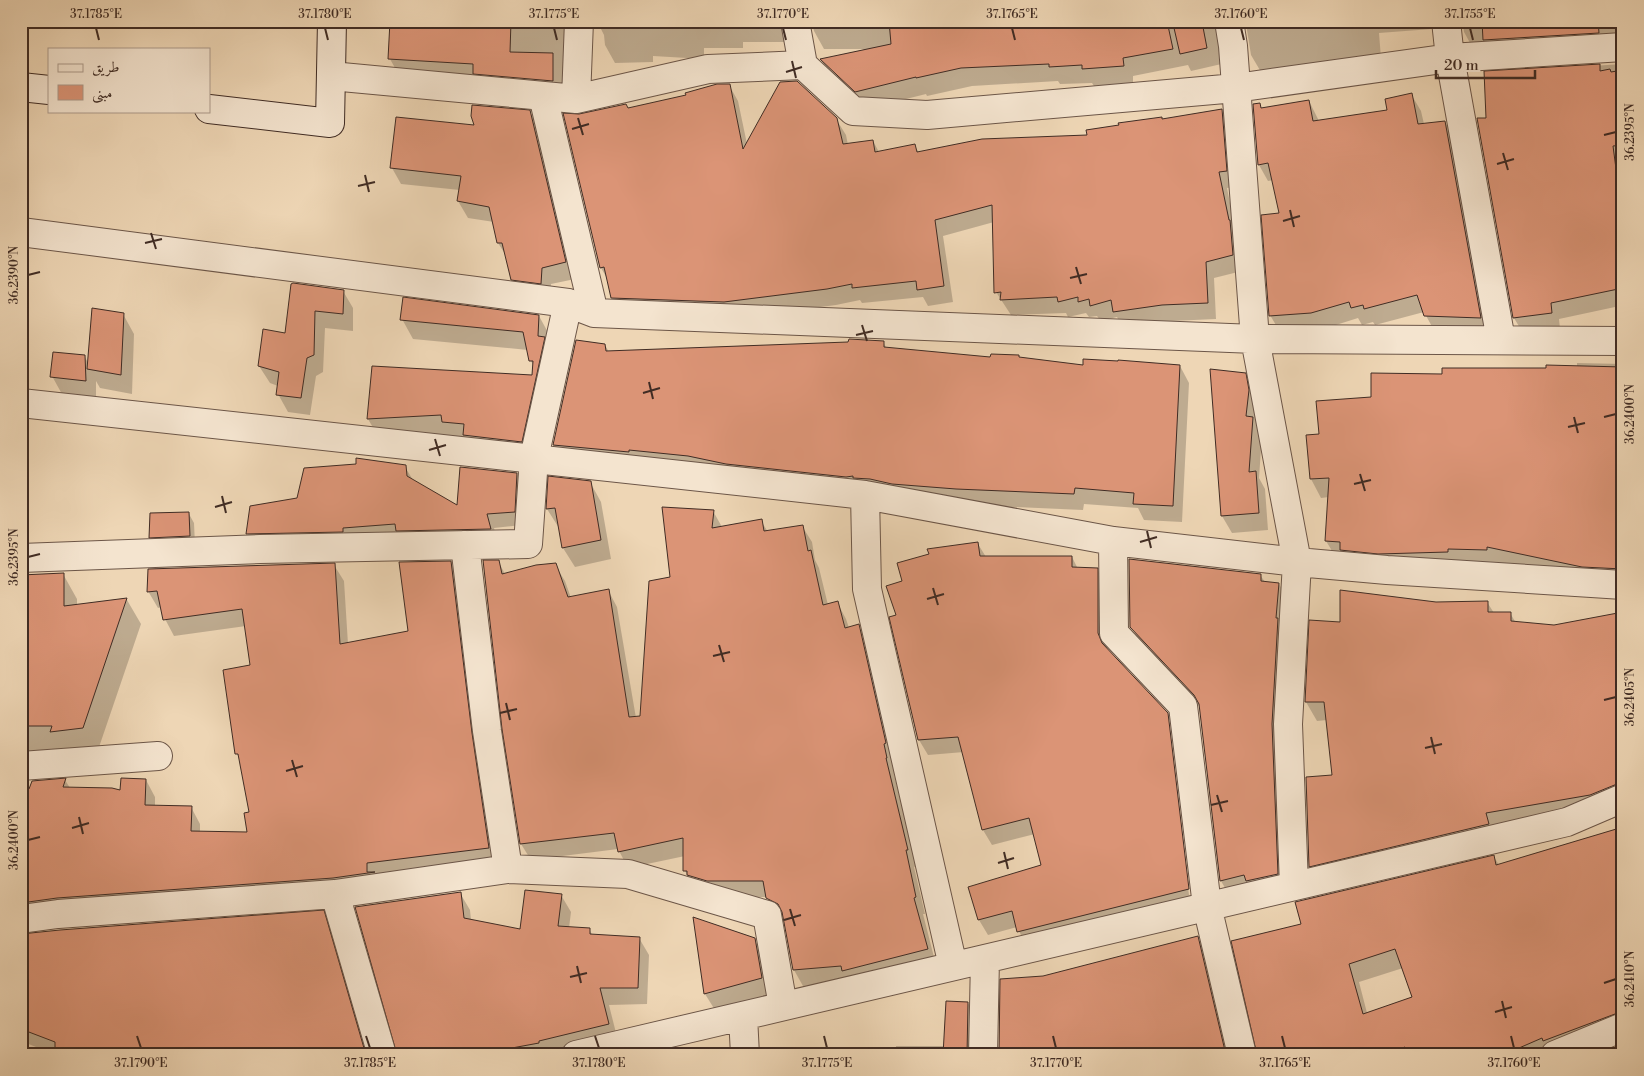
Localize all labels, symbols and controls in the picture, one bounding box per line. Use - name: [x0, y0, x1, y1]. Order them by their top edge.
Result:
- text: 37.1785°E: [70, 7, 122, 22]
- text: 37.1780°E: [298, 7, 352, 22]
- text: 37.1775°E: [529, 7, 579, 22]
- text: 37.1770°E: [757, 7, 809, 22]
- text: 37.1765°E: [986, 7, 1038, 22]
- text: 37.1760°E: [1214, 7, 1268, 22]
- text: 37.1755°E: [1444, 7, 1496, 22]
- legend: [48, 48, 210, 112]
- scale bar: [1436, 48, 1535, 80]
- text: 20 m: [1444, 56, 1479, 75]
- text: طريق: [92, 58, 119, 77]
- text: مبنى: [92, 84, 112, 104]
- text: 36.2395°N: [1623, 103, 1638, 161]
- text: 36.2390°N: [7, 246, 22, 304]
- text: 36.2400°N: [1623, 384, 1638, 444]
- text: 36.2395°N: [7, 528, 22, 586]
- text: 36.2405°N: [1623, 668, 1638, 726]
- text: 36.2400°N: [7, 810, 22, 870]
- text: 36.2410°N: [1623, 951, 1638, 1007]
- text: 37.1790°E: [114, 1056, 168, 1071]
- text: 37.1785°E: [344, 1056, 396, 1071]
- text: 37.1780°E: [572, 1056, 626, 1071]
- text: 37.1775°E: [802, 1056, 852, 1071]
- text: 37.1770°E: [1030, 1056, 1082, 1071]
- text: 37.1765°E: [1259, 1056, 1311, 1071]
- text: 37.1760°E: [1487, 1056, 1541, 1071]

